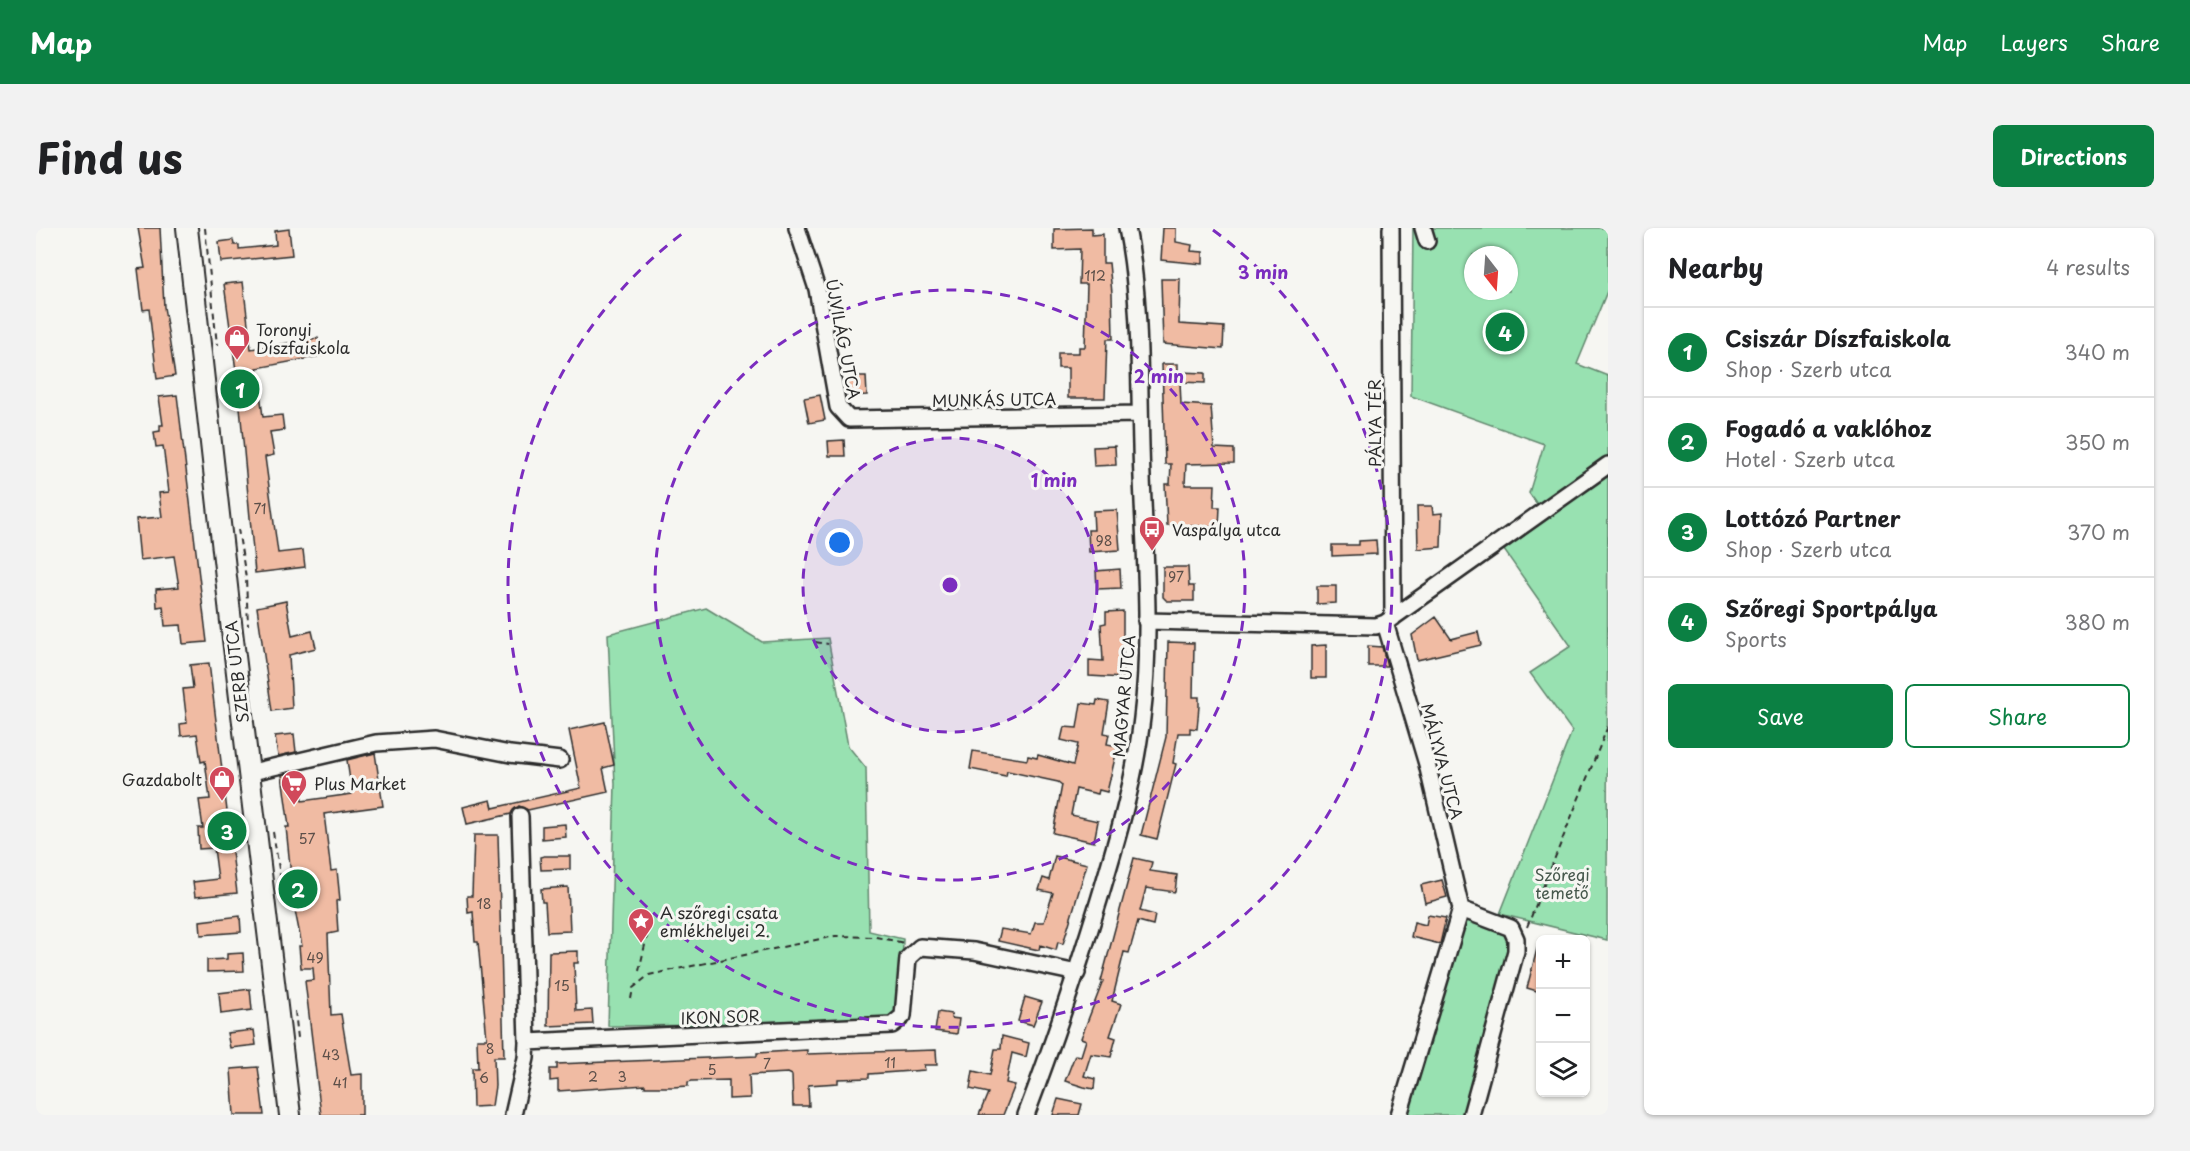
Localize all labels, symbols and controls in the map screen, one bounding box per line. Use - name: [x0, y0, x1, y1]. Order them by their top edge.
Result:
- text: Map: [30, 21, 92, 64]
- text: Map: [1923, 26, 1967, 58]
- text: Layers: [2000, 26, 2068, 58]
- text: Share: [2101, 26, 2160, 58]
- text: Find us: [36, 125, 183, 188]
- button: Directions: [1993, 125, 2154, 187]
- north arrow: [1464, 246, 1518, 300]
- text: Nearby: [1668, 248, 1763, 287]
- text: 4 results: [2046, 252, 2130, 282]
- text: 3 min: [1238, 258, 1288, 285]
- house number: 112: [1084, 265, 1106, 286]
- street label: ÚJVILÁG UTCA: [821, 277, 867, 401]
- pin: 4: [1486, 310, 1524, 354]
- place label: Toronyi Díszfaiskola: [256, 317, 350, 359]
- text: Csiszár Díszfaiskola: [1725, 321, 1951, 354]
- shop icon: Toronyi Díszfaiskola: [222, 323, 252, 361]
- text: 1: [1683, 337, 1692, 367]
- text: 340 m: [2065, 337, 2130, 367]
- text: Shop · Szerb utca: [1725, 354, 1891, 384]
- text: 2 min: [1134, 362, 1184, 389]
- pin: 1: [220, 366, 260, 412]
- street label: PÁLYA TÉR: [1362, 379, 1386, 467]
- street label: MUNKÁS UTCA: [932, 386, 1056, 412]
- text: Fogadó a vaklóhoz: [1725, 411, 1931, 444]
- text: 2: [1680, 427, 1695, 457]
- text: 350 m: [2065, 427, 2130, 457]
- text: Hotel · Szerb utca: [1725, 444, 1895, 474]
- text: 1 min: [1031, 466, 1077, 493]
- house number: 71: [253, 498, 267, 519]
- text: Lottózó Partner: [1725, 501, 1901, 534]
- bus stop icon: Vaspálya utca: [1137, 514, 1167, 552]
- place label: Vaspálya utca: [1172, 517, 1281, 541]
- text: 3: [1681, 517, 1694, 547]
- text: 370 m: [2067, 517, 2130, 547]
- your location: [825, 528, 854, 557]
- house number: 98: [1096, 530, 1112, 551]
- text: Shop · Szerb utca: [1725, 534, 1891, 564]
- house number: 97: [1168, 566, 1184, 587]
- centre of rings: [940, 575, 960, 595]
- text: Szőregi Sportpálya: [1725, 591, 1938, 624]
- text: 4: [1681, 607, 1694, 637]
- text: 380 m: [2064, 607, 2130, 637]
- street label: SZERB UTCA: [218, 619, 254, 725]
- text: Sports: [1725, 624, 1787, 654]
- street label: MAGYAR UTCA: [1106, 634, 1140, 758]
- button: Save: [1668, 684, 1893, 748]
- button: Share: [1905, 684, 2130, 748]
- street label: MÁLYVA UTCA: [1416, 700, 1470, 822]
- shop icon: Gazdabolt: [207, 764, 237, 802]
- place label: Gazdabolt: [122, 767, 202, 791]
- supermarket icon: Plus Market: [279, 768, 309, 806]
- place label: Plus Market: [314, 771, 407, 795]
- pin: 3: [208, 808, 246, 854]
- house number: 57: [299, 828, 315, 849]
- park label: Szőregi temető: [1534, 862, 1590, 904]
- pin: 2: [278, 866, 318, 912]
- house number: 18: [476, 893, 492, 914]
- place label: A szőregi csata emlékhelyei 2.: [660, 900, 778, 942]
- place icon: A szőregi csata emlékhelyei 2.: [626, 906, 656, 944]
- map controls: [1536, 935, 1590, 1097]
- button: +: [1536, 935, 1590, 989]
- house number: 49: [306, 947, 324, 968]
- house number: 15: [554, 975, 570, 996]
- button: −: [1536, 989, 1590, 1043]
- street label: IKON SOR: [680, 1003, 760, 1029]
- house number: 8: [486, 1038, 494, 1059]
- button: layers: [1536, 1043, 1590, 1097]
- house number: 43: [322, 1044, 340, 1065]
- house number: 11: [884, 1052, 896, 1073]
- house number: 7: [763, 1053, 771, 1074]
- house number: 5: [707, 1059, 717, 1080]
- house number: 2: [588, 1066, 598, 1087]
- house number: 3: [617, 1066, 627, 1087]
- house number: 6: [479, 1067, 489, 1088]
- house number: 41: [333, 1072, 347, 1093]

